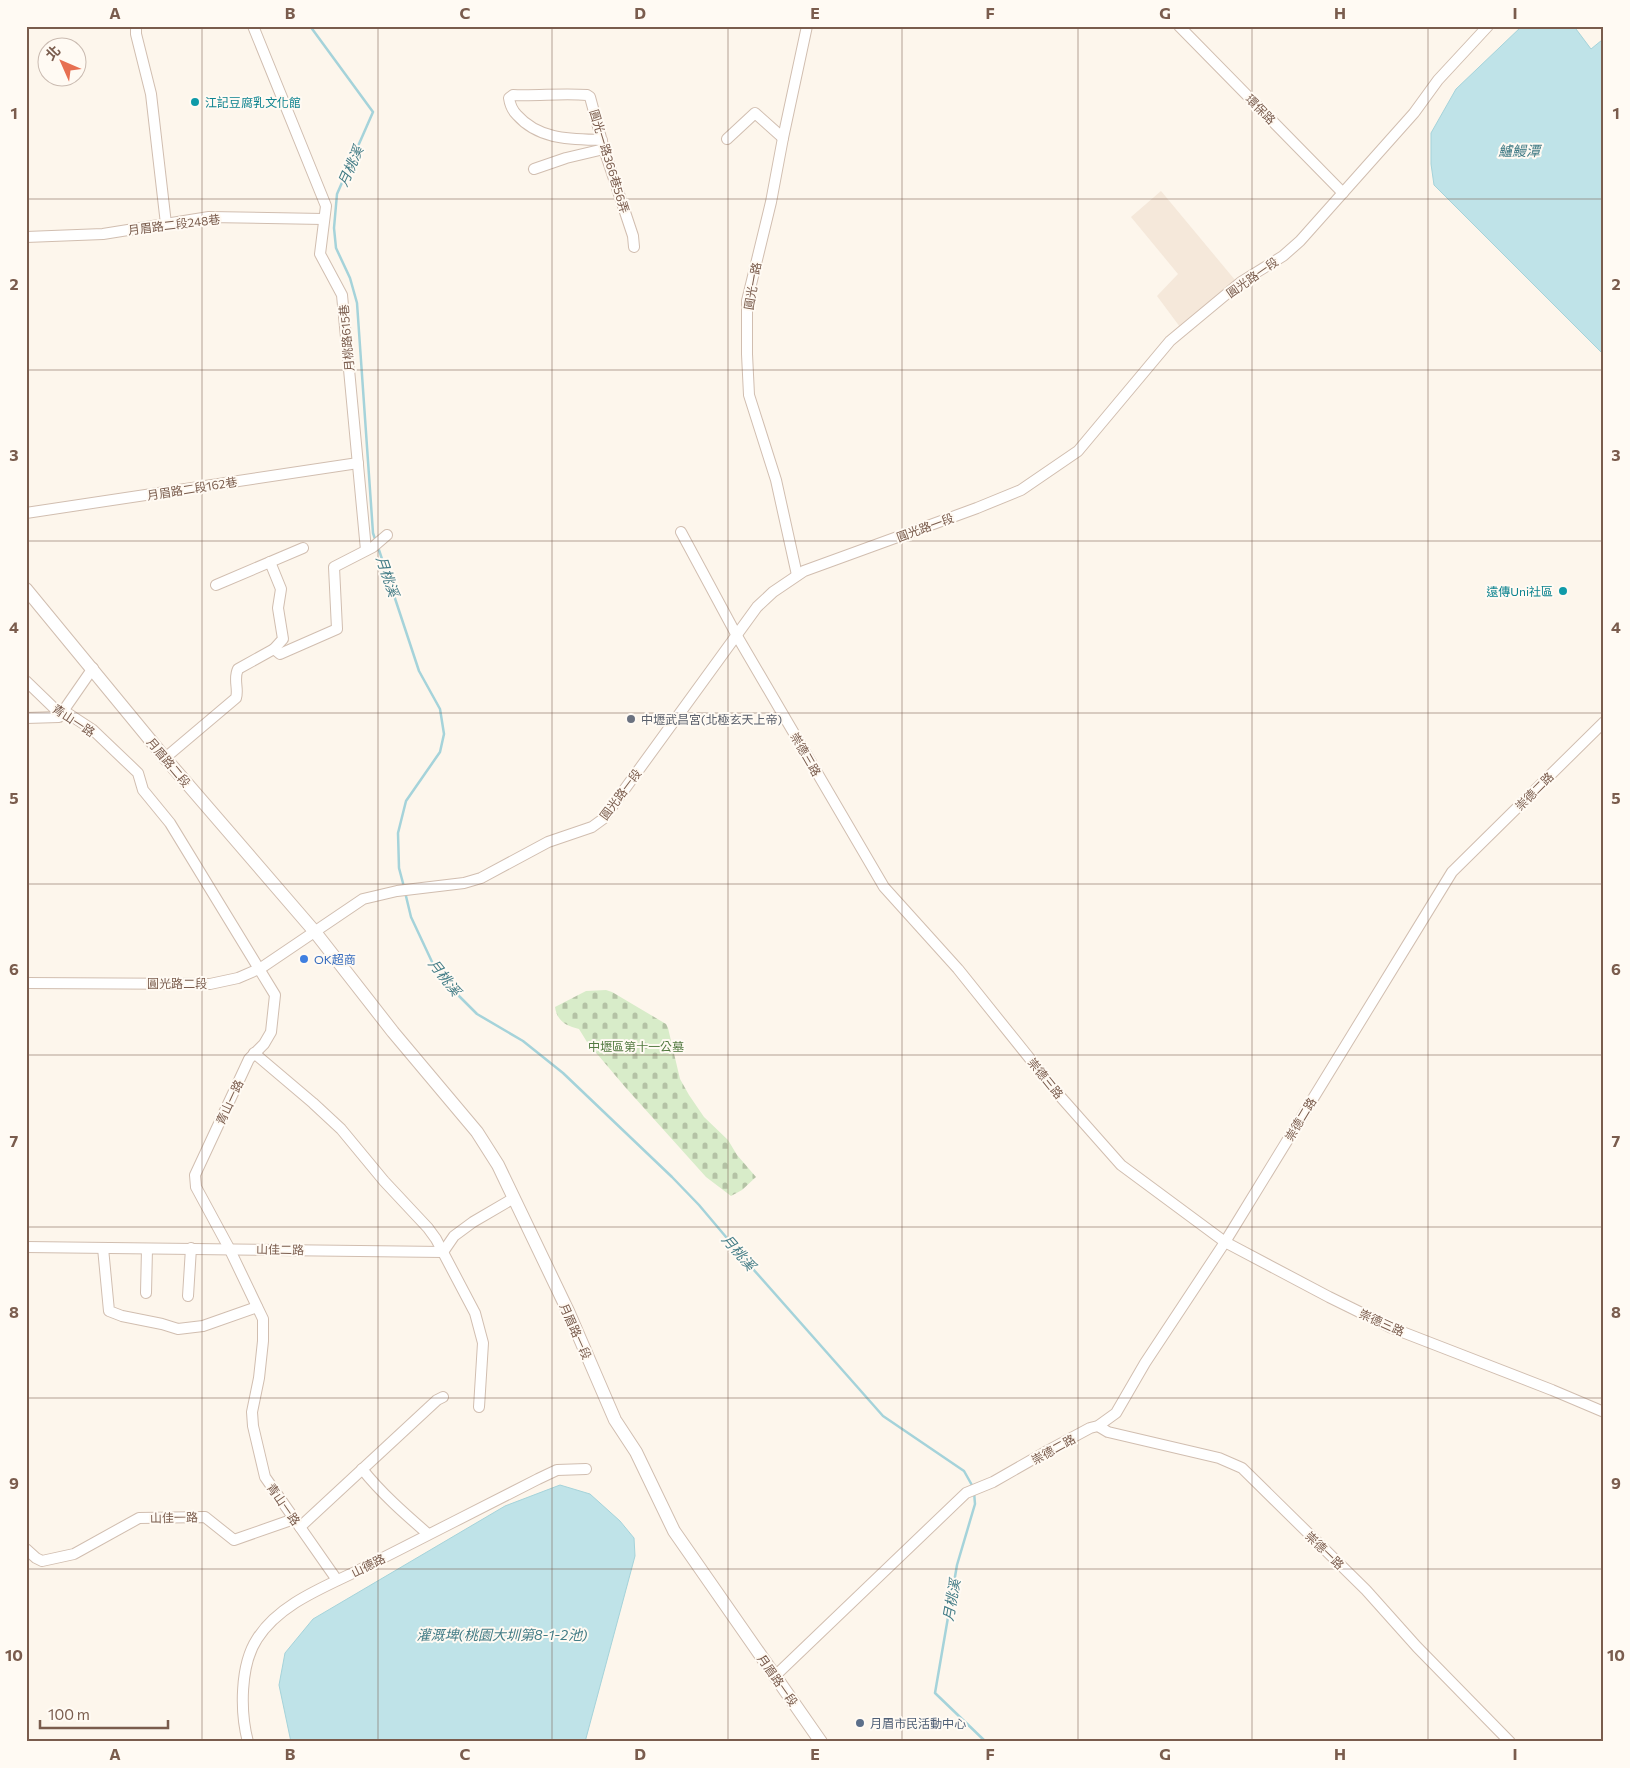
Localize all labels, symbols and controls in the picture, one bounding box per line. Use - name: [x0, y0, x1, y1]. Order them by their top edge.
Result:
- text: A: [109, 3, 121, 22]
- text: B: [285, 3, 296, 22]
- text: C: [460, 3, 471, 22]
- text: D: [634, 3, 646, 22]
- text: E: [810, 3, 820, 22]
- text: F: [985, 3, 995, 22]
- text: G: [1159, 3, 1171, 22]
- text: H: [1334, 3, 1346, 22]
- text: I: [1512, 3, 1518, 22]
- north arrow: [38, 38, 88, 88]
- text: 北: [41, 41, 63, 63]
- street label: 環保路: [1243, 91, 1279, 127]
- place label: 江記豆腐乳文化館: [205, 95, 301, 109]
- marker: 江記豆腐乳文化館: [189, 96, 201, 108]
- text: 1: [10, 103, 18, 122]
- text: 1: [1612, 103, 1620, 122]
- street label: 圓光一路366巷56弄: [588, 108, 632, 214]
- water label: 月桃溪: [334, 142, 367, 189]
- water label: 鱸鰻潭: [1498, 142, 1543, 159]
- street label: 月眉路二段248巷: [127, 211, 221, 237]
- street label: 圓光路一段: [1223, 254, 1281, 300]
- street label: 圓光一路: [741, 261, 763, 311]
- text: 2: [9, 274, 19, 293]
- text: 2: [1611, 274, 1621, 293]
- street label: 月桃路615巷: [336, 304, 356, 372]
- text: 3: [9, 445, 19, 464]
- text: 3: [1611, 445, 1621, 464]
- street label: 月眉路二段162巷: [146, 474, 238, 502]
- street label: 圓光路一段: [894, 510, 956, 544]
- water label: 月桃溪: [373, 553, 404, 601]
- place label: 遠傳Uni社區: [1486, 584, 1553, 598]
- marker: 遠傳Uni社區: [1557, 585, 1569, 597]
- text: 4: [9, 617, 19, 636]
- text: 4: [1611, 617, 1621, 636]
- street label: 青山一路: [50, 701, 98, 739]
- place label: 中壢武昌宮(北極玄天上帝): [641, 712, 782, 726]
- marker: 中壢武昌宮(北極玄天上帝): [625, 713, 637, 725]
- street label: 崇德三路: [788, 730, 824, 778]
- street label: 月眉路二段: [144, 735, 194, 789]
- street label: 圓光路一段: [596, 766, 644, 822]
- street label: 崇德二路: [1512, 769, 1556, 813]
- text: 5: [9, 788, 19, 807]
- text: 5: [1611, 788, 1621, 807]
- place label: OK超商: [314, 952, 356, 966]
- marker: OK超商: [298, 953, 310, 965]
- water label: 月桃溪: [425, 955, 466, 1000]
- text: 6: [9, 959, 19, 978]
- text: 6: [1611, 959, 1621, 978]
- street label: 圓光路二段: [147, 976, 207, 990]
- park label: 中壢區第十一公墓: [588, 1039, 684, 1053]
- street label: 崇德三路: [1025, 1055, 1067, 1101]
- street label: 青山一路: [213, 1077, 245, 1127]
- street label: 崇德二路: [1282, 1095, 1318, 1143]
- text: 7: [10, 1131, 19, 1150]
- text: 7: [1612, 1131, 1621, 1150]
- water label: 月桃溪: [719, 1231, 761, 1275]
- street label: 山佳二路: [256, 1242, 304, 1256]
- street label: 月眉路一段: [557, 1301, 595, 1361]
- text: 8: [9, 1302, 19, 1321]
- text: 8: [1611, 1302, 1621, 1321]
- street label: 崇德三路: [1357, 1306, 1407, 1338]
- street label: 崇德二路: [1029, 1431, 1077, 1467]
- text: 9: [9, 1473, 19, 1492]
- text: 9: [1611, 1473, 1621, 1492]
- street label: 青山一路: [264, 1480, 304, 1528]
- street label: 山佳一路: [150, 1510, 198, 1524]
- street label: 崇德一路: [1303, 1528, 1347, 1572]
- street label: 山德路: [349, 1551, 387, 1579]
- water label: 月桃溪: [939, 1576, 963, 1622]
- water label: 灌溉埤(桃園大圳第8-1-2池): [417, 1626, 587, 1643]
- text: 10: [5, 1645, 23, 1664]
- text: 10: [1607, 1645, 1625, 1664]
- street label: 月眉路一段: [755, 1651, 801, 1709]
- scale bar: [40, 1698, 168, 1730]
- text: 100 m: [48, 1705, 90, 1723]
- place label: 月眉市民活動中心: [870, 1716, 966, 1730]
- marker: 月眉市民活動中心: [854, 1717, 866, 1729]
- text: A: [109, 1744, 121, 1763]
- text: B: [285, 1744, 296, 1763]
- text: C: [460, 1744, 471, 1763]
- text: D: [634, 1744, 646, 1763]
- text: E: [810, 1744, 820, 1763]
- text: F: [985, 1744, 995, 1763]
- text: G: [1159, 1744, 1171, 1763]
- text: H: [1334, 1744, 1346, 1763]
- text: I: [1512, 1744, 1518, 1763]

